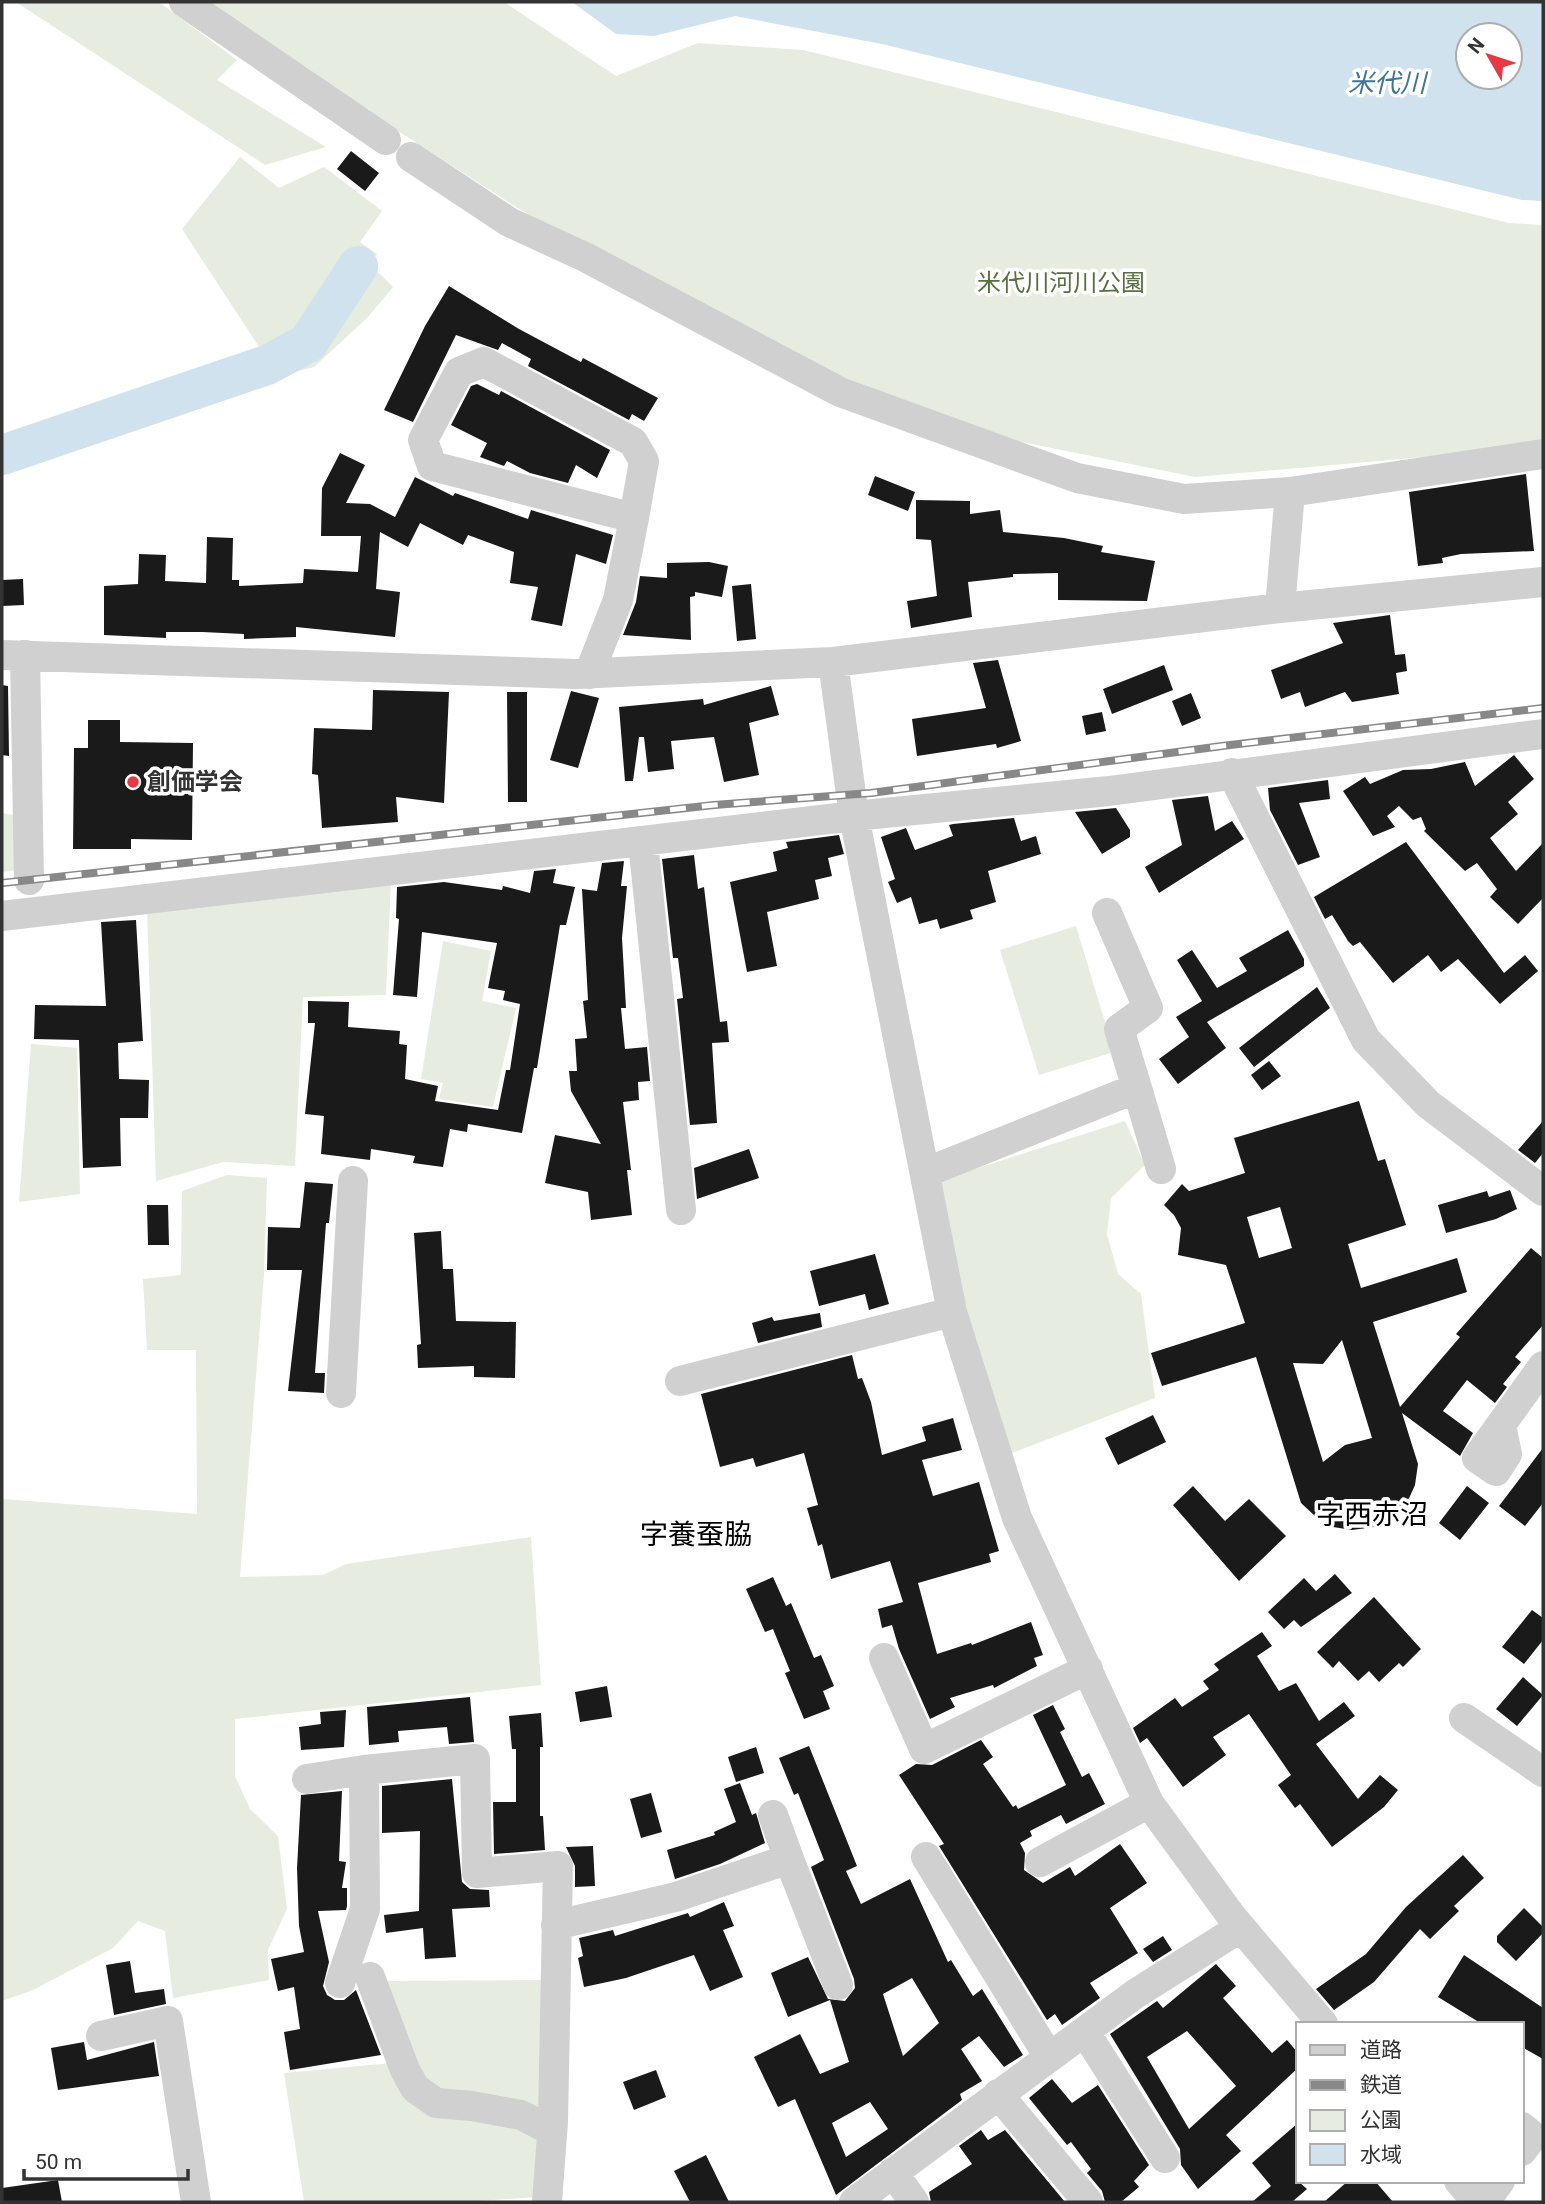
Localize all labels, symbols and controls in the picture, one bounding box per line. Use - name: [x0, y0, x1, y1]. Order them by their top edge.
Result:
- north arrow: [1454, 21, 1524, 91]
- text: N: [1463, 33, 1489, 58]
- water label: 米代川: [1348, 68, 1429, 98]
- park label: 米代川河川公園: [977, 269, 1145, 297]
- place label: 創価学会: [147, 768, 243, 796]
- marker: 創価学会: [125, 774, 141, 790]
- district label: 字西赤沼: [1316, 1498, 1428, 1531]
- district label: 字養蚕脇: [640, 1518, 752, 1551]
- legend: [1296, 2022, 1524, 2183]
- text: 道路: [1360, 2038, 1402, 2062]
- text: 鉄道: [1360, 2073, 1402, 2097]
- text: 公園: [1360, 2108, 1402, 2132]
- scale bar: [24, 2138, 189, 2182]
- text: 水域: [1360, 2143, 1402, 2167]
- text: 50 m: [35, 2150, 82, 2174]

